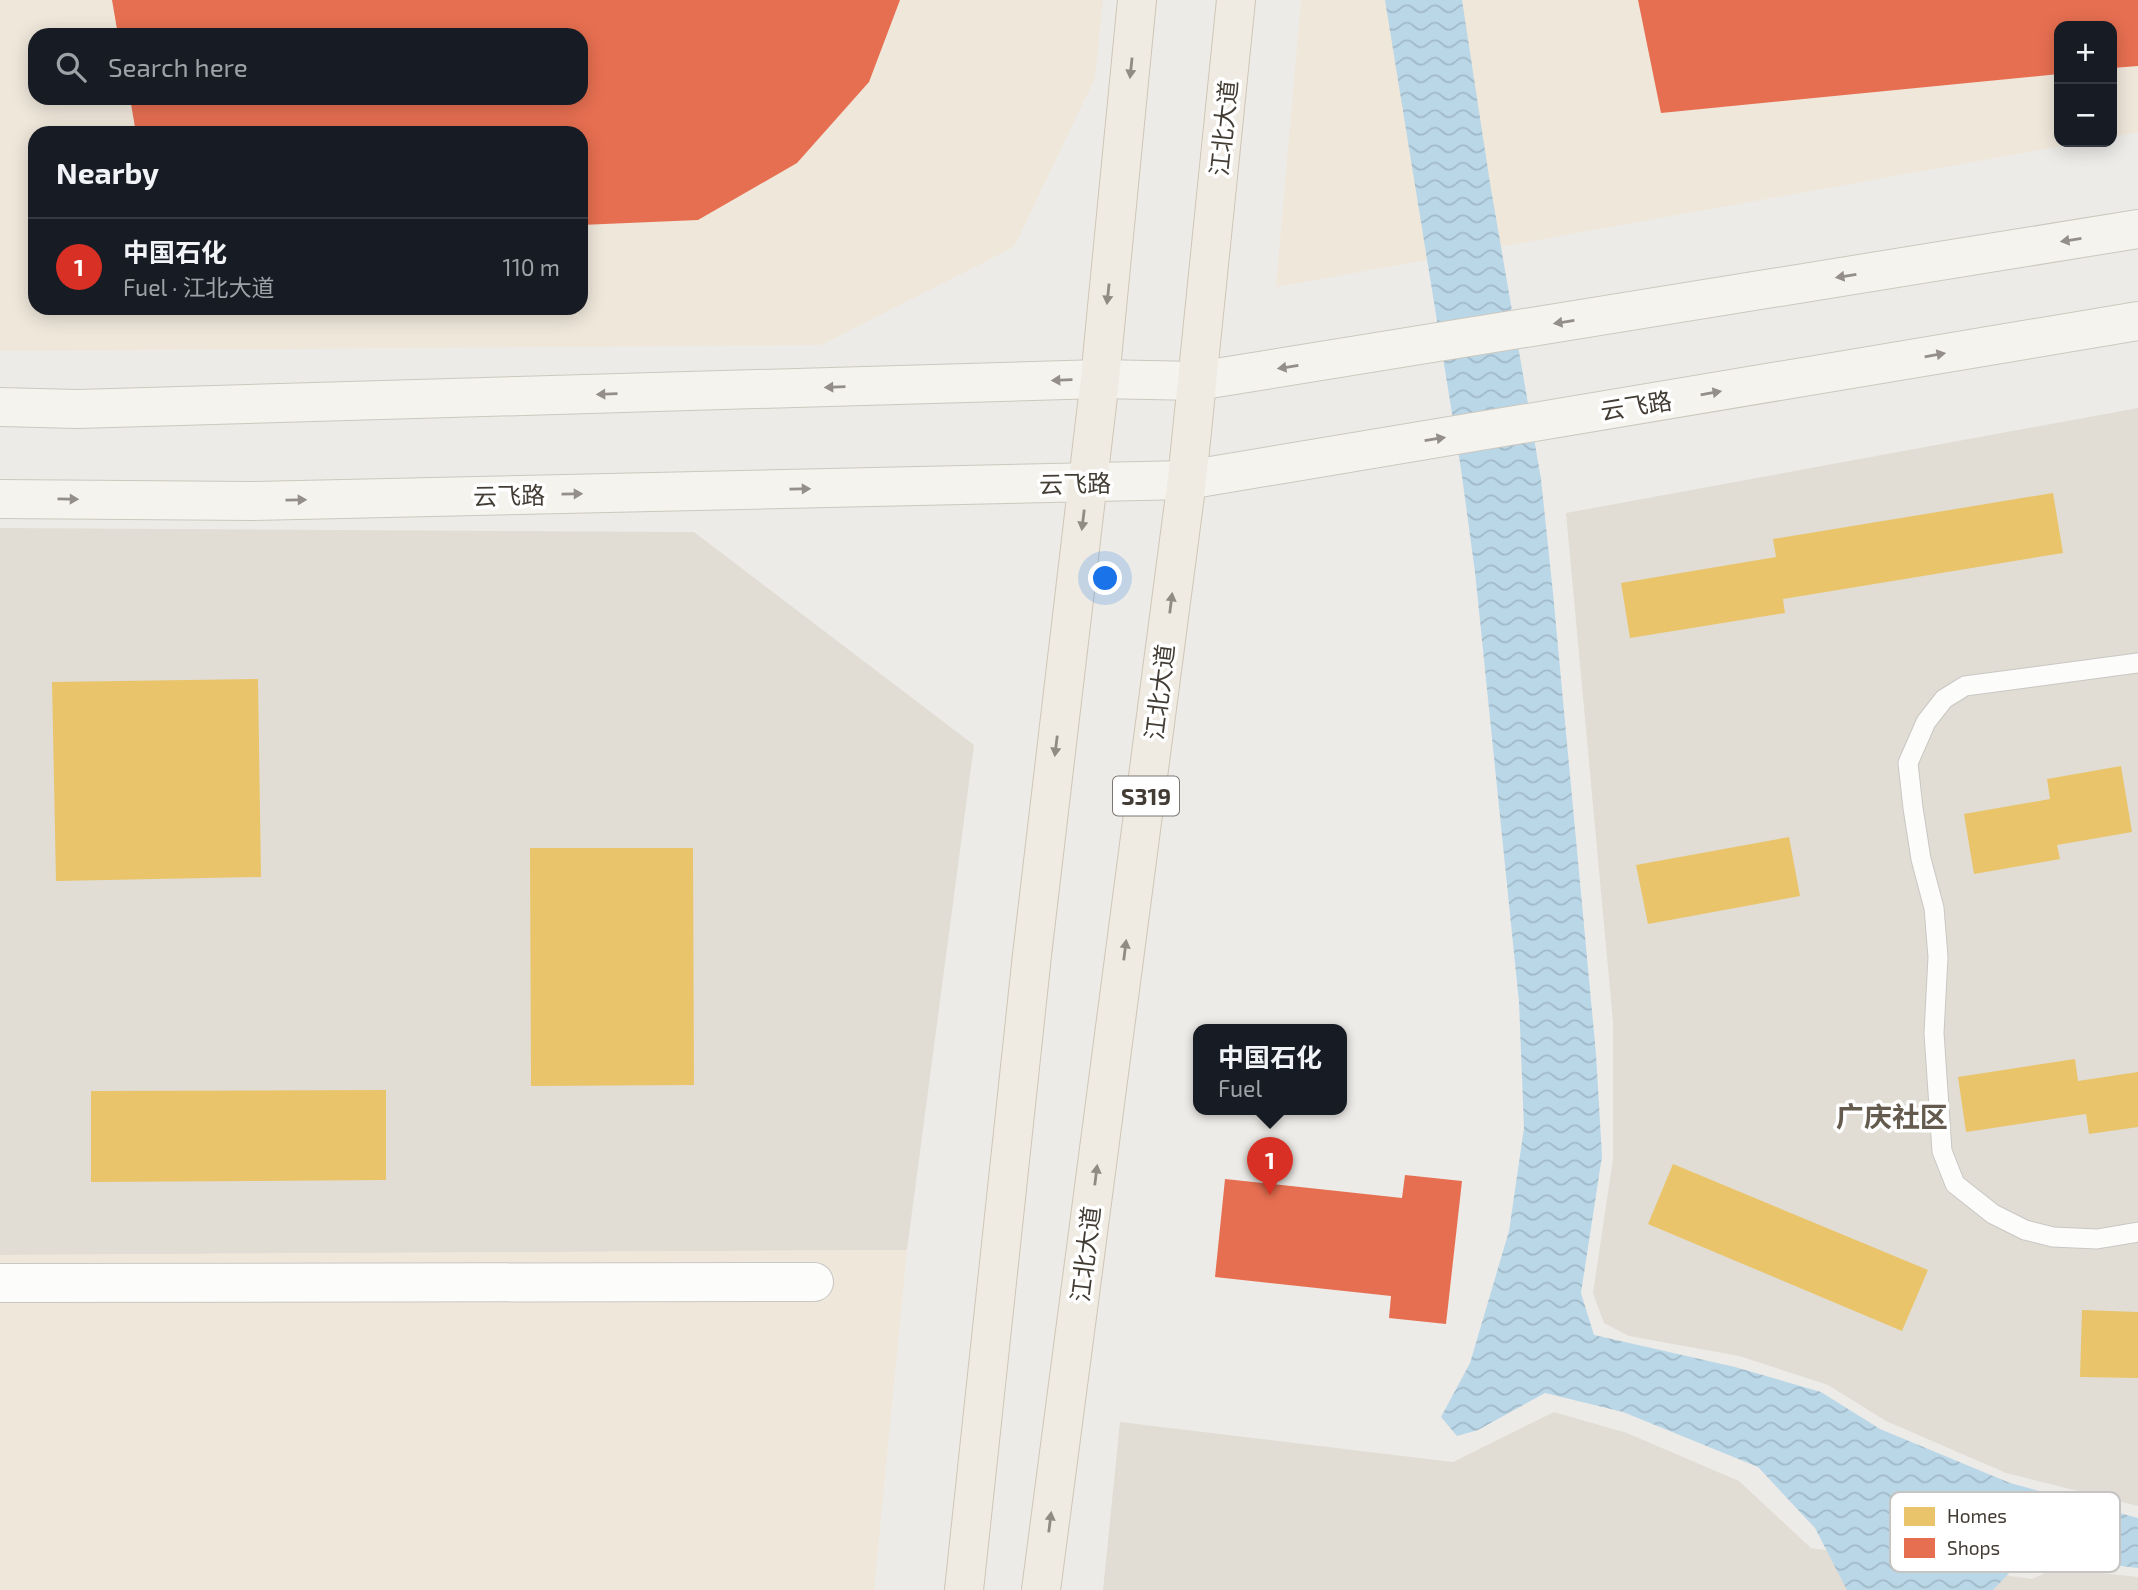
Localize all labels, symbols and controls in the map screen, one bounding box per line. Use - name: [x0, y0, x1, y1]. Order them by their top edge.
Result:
- map controls: [2054, 21, 2117, 147]
- button: +: [2054, 21, 2117, 84]
- search box: [28, 28, 588, 105]
- icon: search: [52, 48, 90, 86]
- text: Search here: [108, 51, 248, 82]
- one-way arrow: [1125, 57, 1136, 79]
- street label: 江北大道: [1204, 79, 1242, 177]
- button: −: [2054, 84, 2117, 147]
- text: Nearby: [56, 154, 159, 190]
- one-way arrow: [2060, 235, 2082, 246]
- text: 中国石化: [123, 236, 227, 267]
- text: 1: [74, 253, 84, 281]
- text: 110 m: [503, 253, 560, 281]
- one-way arrow: [1835, 271, 1857, 282]
- text: Fuel · 江北大道: [123, 273, 274, 301]
- one-way arrow: [1102, 284, 1113, 306]
- one-way arrow: [1552, 317, 1574, 328]
- one-way arrow: [1924, 349, 1946, 360]
- one-way arrow: [1277, 361, 1299, 372]
- one-way arrow: [1051, 375, 1073, 386]
- one-way arrow: [823, 381, 845, 393]
- street label: 云飞路: [1598, 385, 1674, 425]
- one-way arrow: [1700, 387, 1722, 398]
- one-way arrow: [596, 388, 618, 399]
- one-way arrow: [1424, 433, 1446, 444]
- street label: 云飞路: [1039, 468, 1111, 498]
- street label: 云飞路: [473, 480, 545, 510]
- one-way arrow: [789, 483, 811, 495]
- one-way arrow: [561, 488, 583, 500]
- one-way arrow: [57, 494, 79, 505]
- one-way arrow: [285, 494, 307, 506]
- one-way arrow: [1077, 510, 1088, 532]
- your location: [1088, 561, 1122, 595]
- one-way arrow: [1166, 592, 1177, 614]
- street label: 江北大道: [1139, 643, 1179, 741]
- one-way arrow: [1051, 735, 1062, 757]
- road number: S319: [1113, 776, 1179, 816]
- one-way arrow: [1120, 939, 1131, 961]
- popup: [1193, 1024, 1347, 1115]
- text: 中国石化: [1218, 1041, 1322, 1072]
- text: Fuel: [1218, 1074, 1262, 1102]
- district label: 广庆社区: [1836, 1099, 1948, 1133]
- pin: 1: [1247, 1137, 1293, 1195]
- one-way arrow: [1090, 1164, 1101, 1186]
- street label: 江北大道: [1065, 1205, 1105, 1303]
- legend: [1890, 1492, 2120, 1572]
- text: Homes: [1947, 1504, 2007, 1527]
- one-way arrow: [1045, 1511, 1056, 1533]
- text: Shops: [1947, 1536, 2000, 1559]

